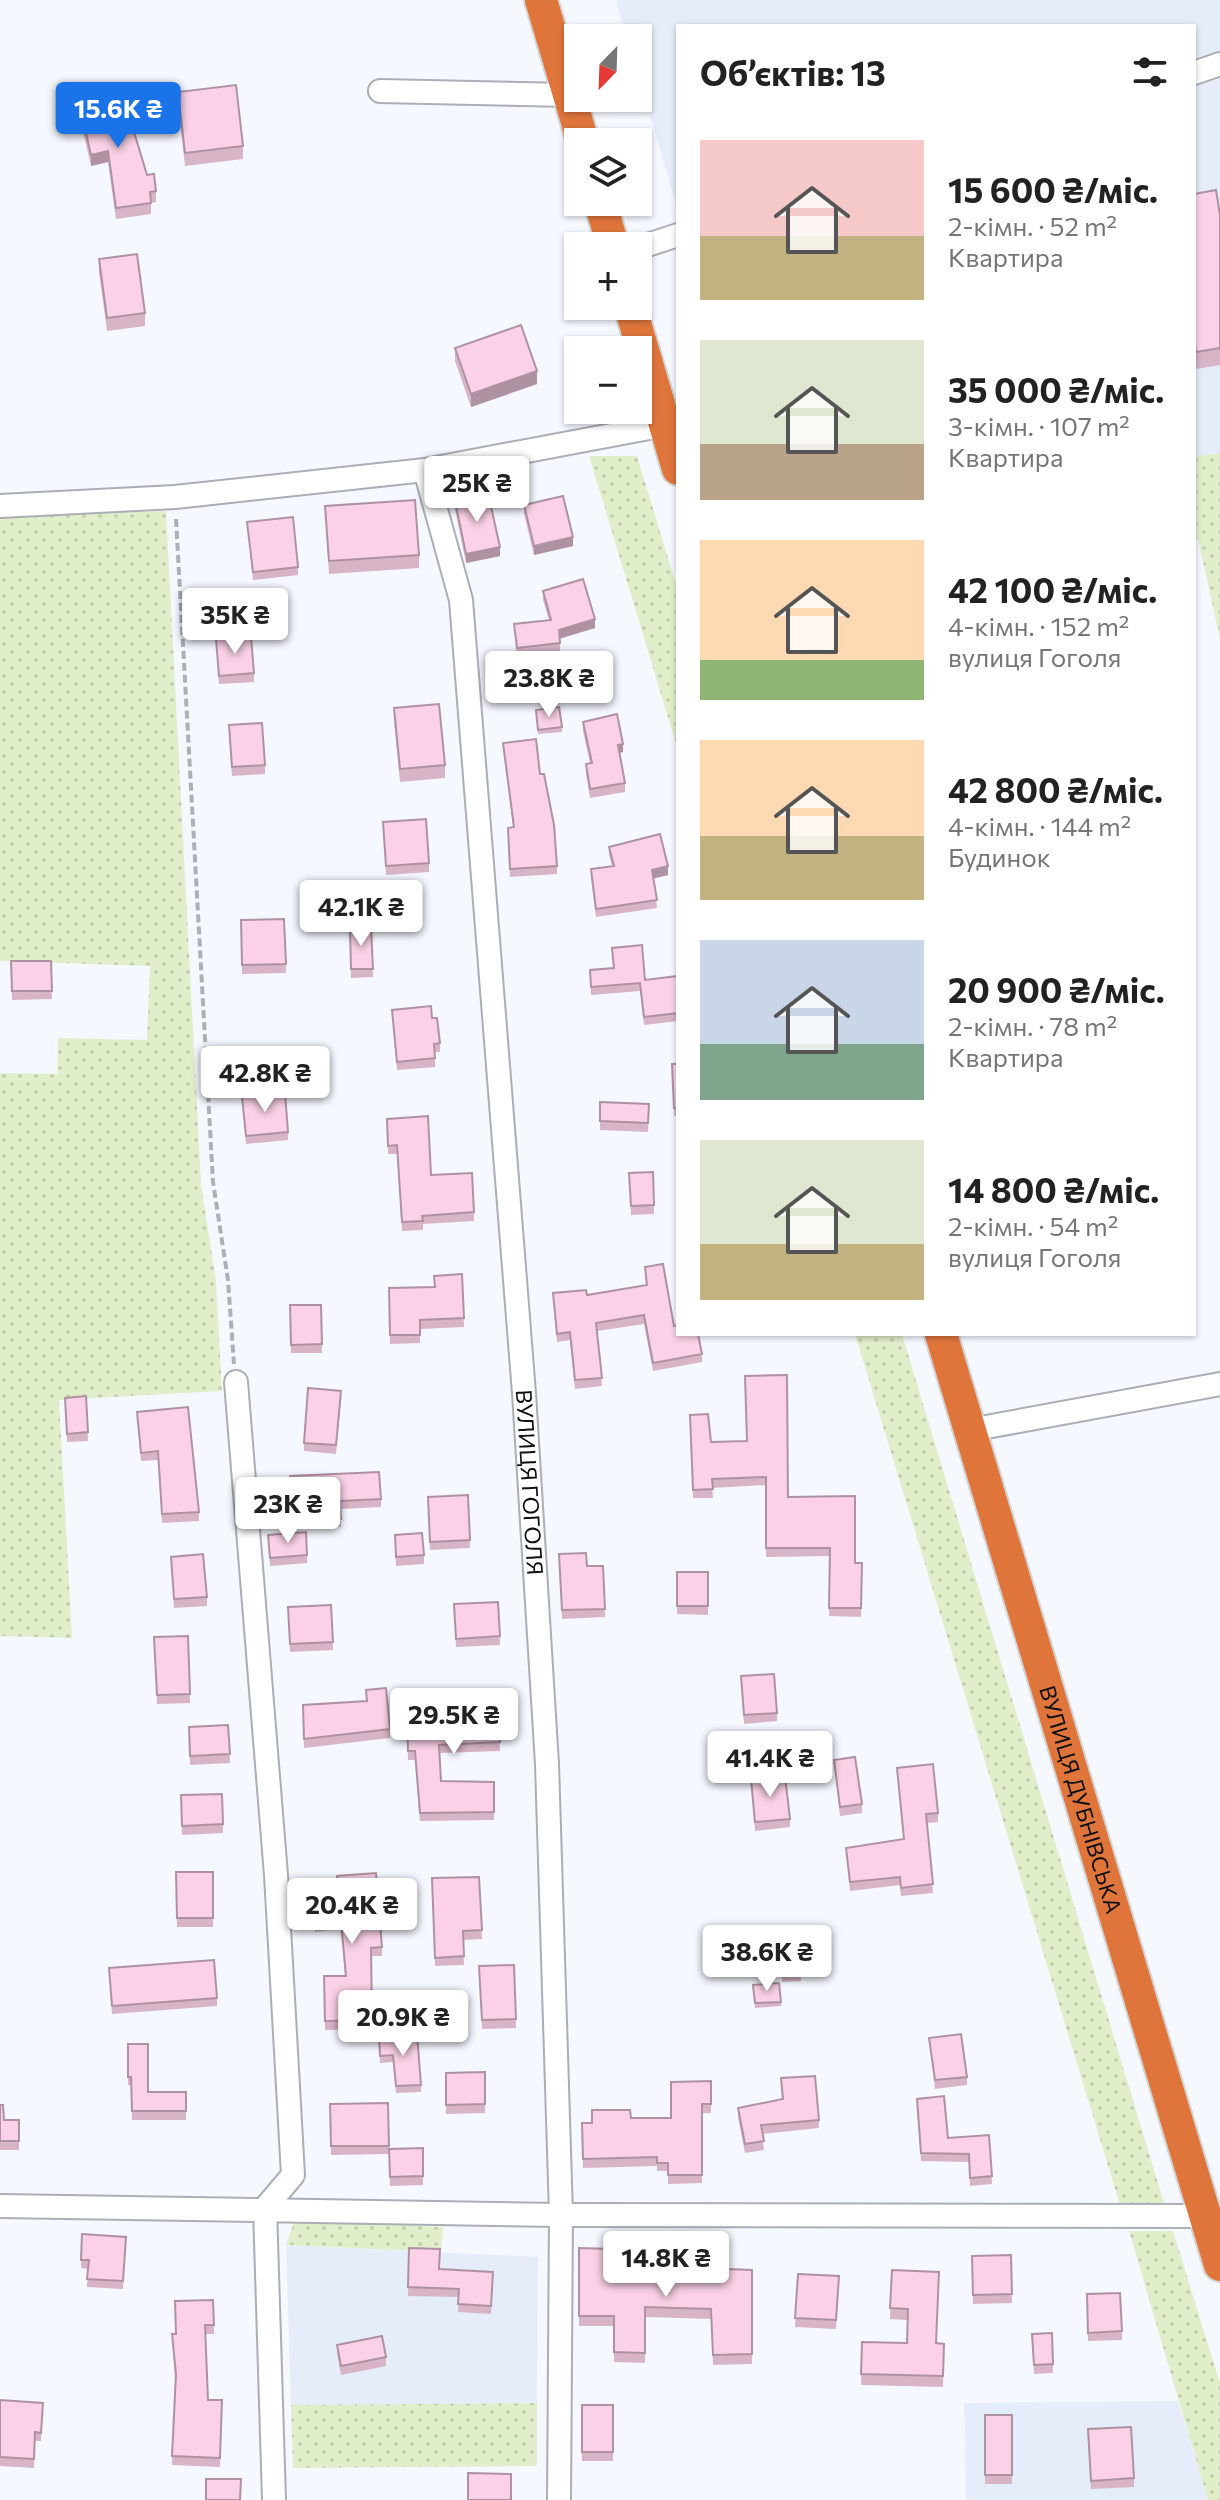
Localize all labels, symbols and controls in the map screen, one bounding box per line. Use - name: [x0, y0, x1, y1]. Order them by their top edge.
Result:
- north arrow: [564, 24, 652, 112]
- map controls: [564, 24, 652, 424]
- icon: filters: [1128, 50, 1172, 94]
- text: Об’єктів: 13: [700, 51, 886, 93]
- pin: 15.6K ₴: [44, 82, 192, 150]
- text: 15.6K ₴: [74, 92, 162, 123]
- button: layers: [564, 128, 652, 216]
- text: 15 600 ₴/міс.: [948, 168, 1158, 210]
- icon: home: [764, 172, 860, 268]
- text: 2-кімн. · 52 m²: [948, 210, 1117, 241]
- button: +: [564, 232, 652, 320]
- text: Квартира: [948, 241, 1064, 272]
- button: −: [564, 336, 652, 424]
- text: 35 000 ₴/міс.: [948, 368, 1164, 410]
- icon: home: [764, 372, 860, 468]
- text: 3-кімн. · 107 m²: [948, 410, 1130, 441]
- text: Квартира: [948, 441, 1064, 472]
- pin: 25K ₴: [421, 456, 533, 524]
- text: 25K ₴: [442, 466, 512, 497]
- text: 42 100 ₴/міс.: [948, 568, 1157, 610]
- icon: home: [764, 572, 860, 668]
- pin: 35K ₴: [179, 588, 291, 656]
- text: 35K ₴: [200, 598, 270, 629]
- text: 4-кімн. · 152 m²: [948, 610, 1129, 641]
- text: вулиця Гоголя: [948, 641, 1121, 672]
- pin: 23.8K ₴: [475, 651, 623, 719]
- text: 23.8K ₴: [503, 661, 595, 692]
- text: 42 800 ₴/міс.: [948, 768, 1163, 810]
- icon: home: [764, 772, 860, 868]
- text: 4-кімн. · 144 m²: [948, 810, 1131, 841]
- text: Будинок: [948, 841, 1051, 872]
- pin: 42.1K ₴: [287, 880, 435, 948]
- text: 42.1K ₴: [318, 890, 404, 921]
- text: 20 900 ₴/міс.: [948, 968, 1165, 1010]
- icon: home: [764, 972, 860, 1068]
- text: 2-кімн. · 78 m²: [948, 1010, 1117, 1041]
- text: Квартира: [948, 1041, 1064, 1072]
- pin: 42.8K ₴: [191, 1046, 339, 1114]
- text: 42.8K ₴: [219, 1056, 311, 1087]
- text: 14 800 ₴/міс.: [948, 1168, 1159, 1210]
- icon: home: [764, 1172, 860, 1268]
- text: 2-кімн. · 54 m²: [948, 1210, 1118, 1241]
- text: вулиця Гоголя: [948, 1241, 1121, 1272]
- street label: ВУЛИЦЯ ГОГОЛЯ: [511, 1389, 549, 1576]
- pin: 23K ₴: [232, 1477, 344, 1545]
- text: 23K ₴: [253, 1487, 323, 1518]
- street label: ВУЛИЦЯ ДУБНІВСЬКА: [1034, 1682, 1128, 1917]
- pin: 29.5K ₴: [380, 1688, 528, 1756]
- text: 29.5K ₴: [408, 1698, 500, 1729]
- pin: 41.4K ₴: [696, 1731, 844, 1799]
- text: 41.4K ₴: [725, 1741, 815, 1772]
- pin: 20.4K ₴: [278, 1878, 426, 1946]
- text: 20.4K ₴: [305, 1888, 399, 1919]
- pin: 38.6K ₴: [693, 1925, 841, 1993]
- text: 38.6K ₴: [721, 1935, 813, 1966]
- pin: 20.9K ₴: [329, 1990, 477, 2058]
- text: 20.9K ₴: [356, 2000, 450, 2031]
- pin: 14.8K ₴: [592, 2231, 740, 2299]
- text: 14.8K ₴: [621, 2241, 711, 2272]

